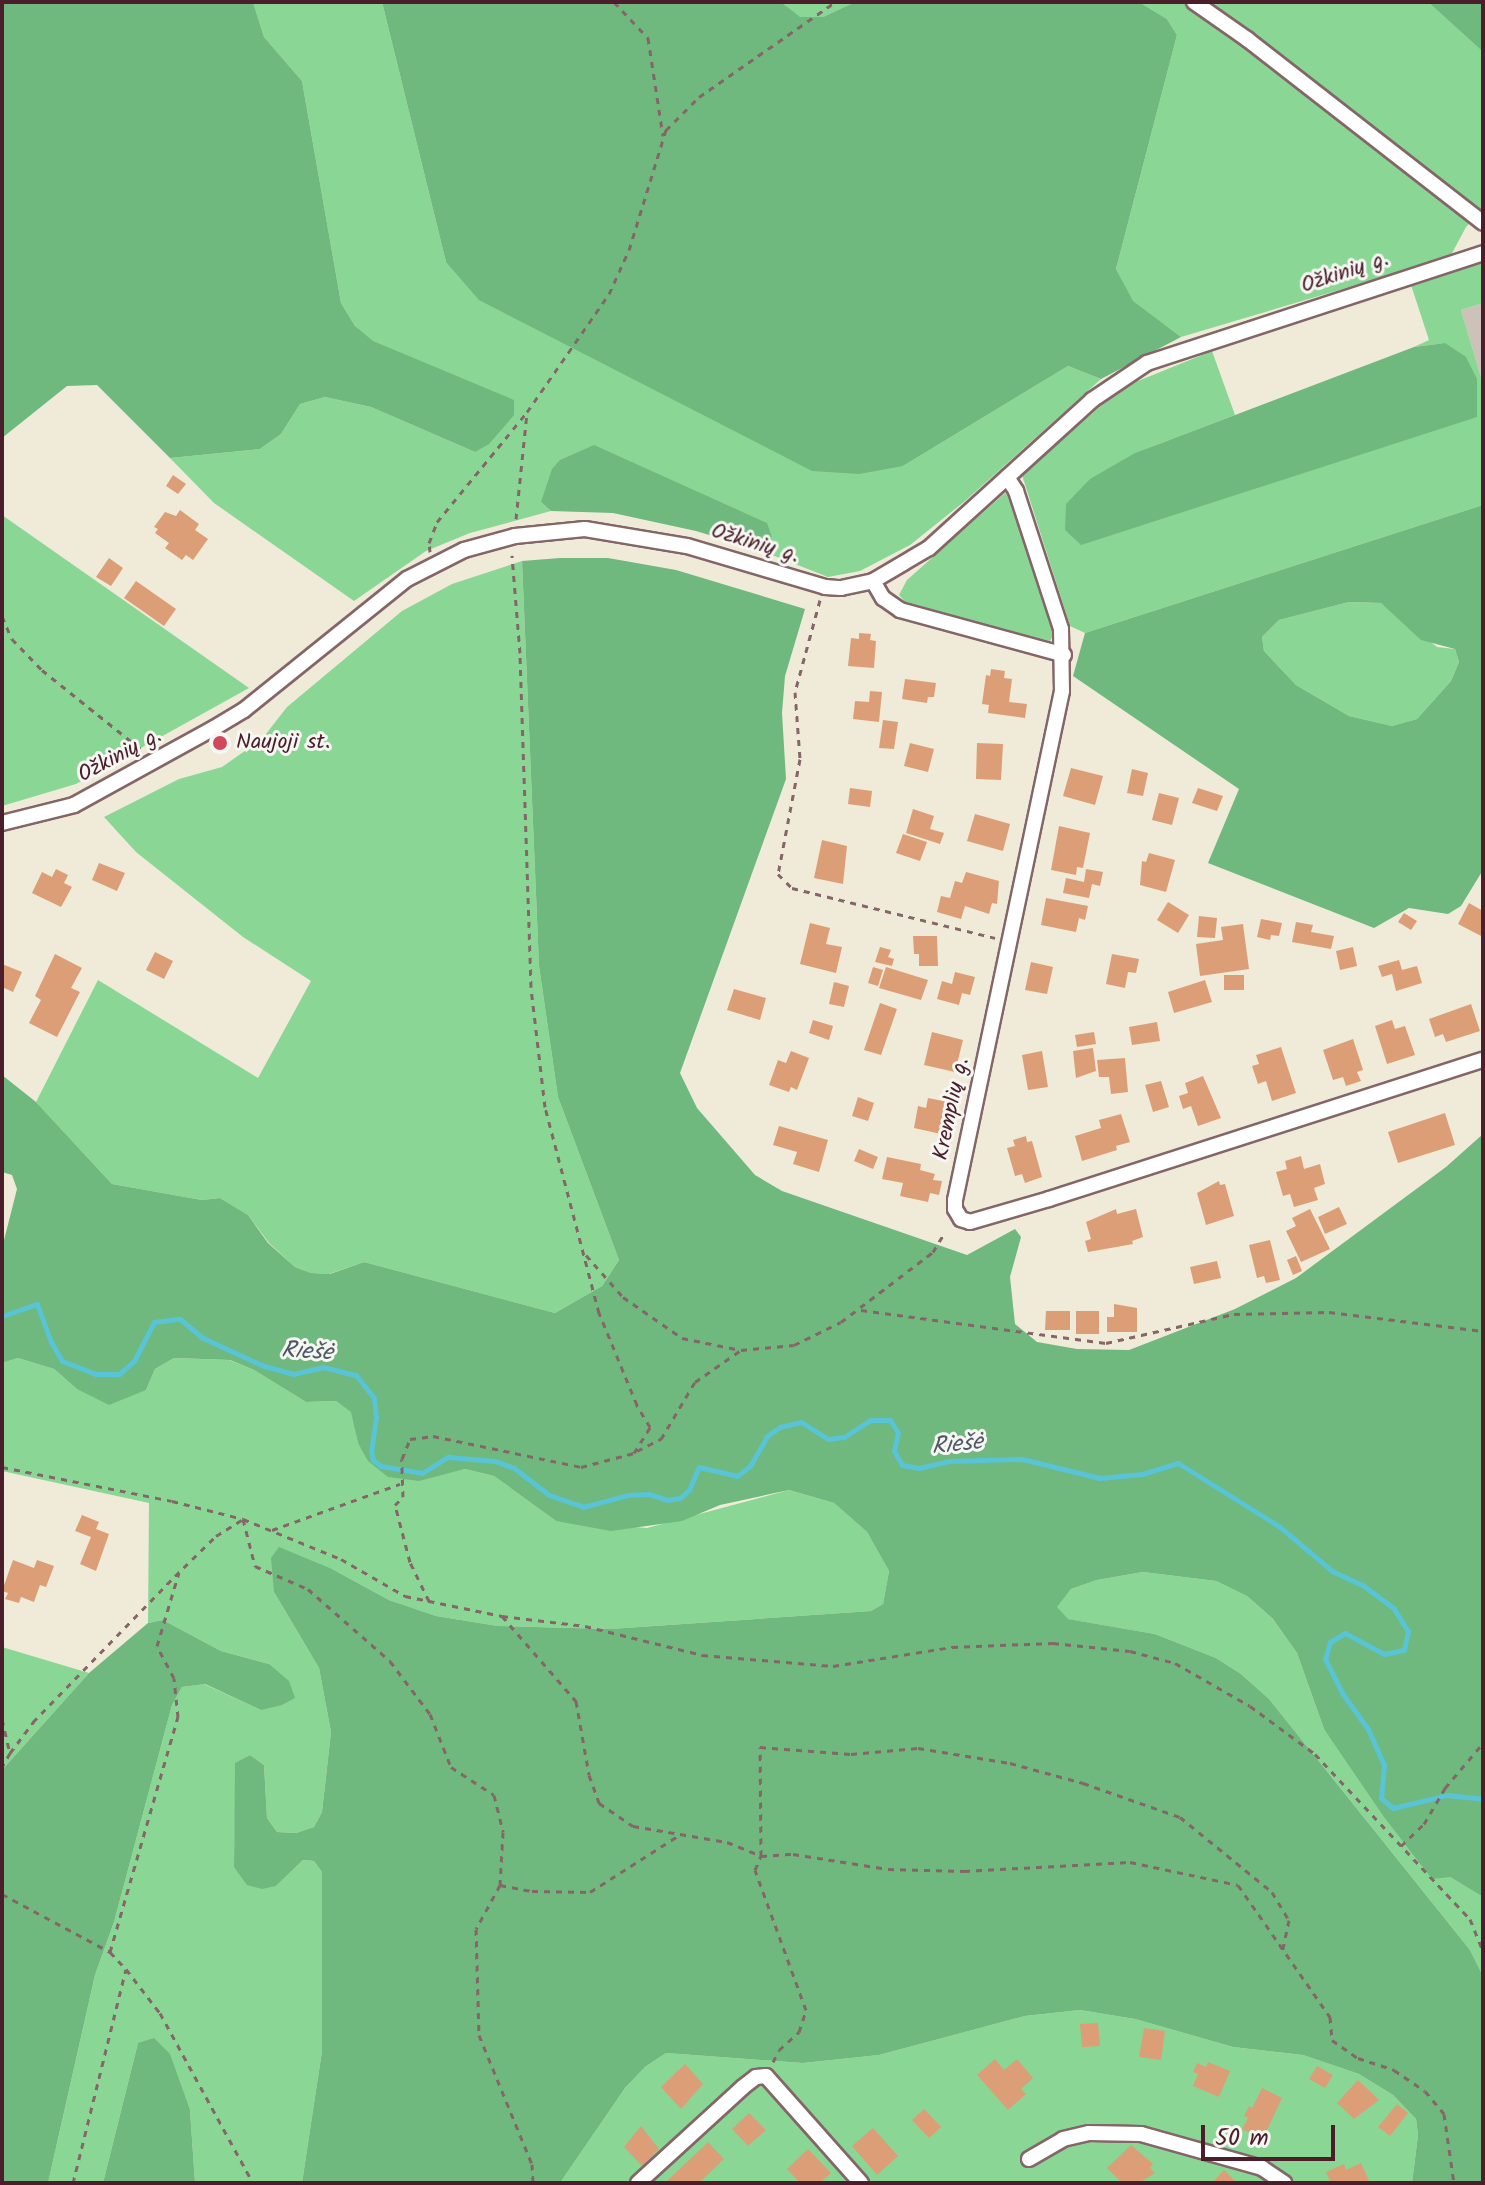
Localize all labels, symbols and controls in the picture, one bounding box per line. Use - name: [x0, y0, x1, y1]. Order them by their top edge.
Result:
- street label: Ožkinių g.: [1298, 246, 1392, 300]
- street label: Ožkinių g.: [708, 518, 802, 570]
- street label: Ožkinių g.: [74, 723, 166, 789]
- place label: Naujoji st.: [236, 730, 330, 756]
- marker: Naujoji st.: [211, 734, 229, 752]
- street label: Kremplių g.: [928, 1055, 976, 1163]
- water label: Riešė: [281, 1336, 333, 1368]
- water label: Riešė: [930, 1428, 984, 1462]
- scale bar: [1205, 2109, 1339, 2159]
- text: 50 m: [1215, 2119, 1269, 2158]

